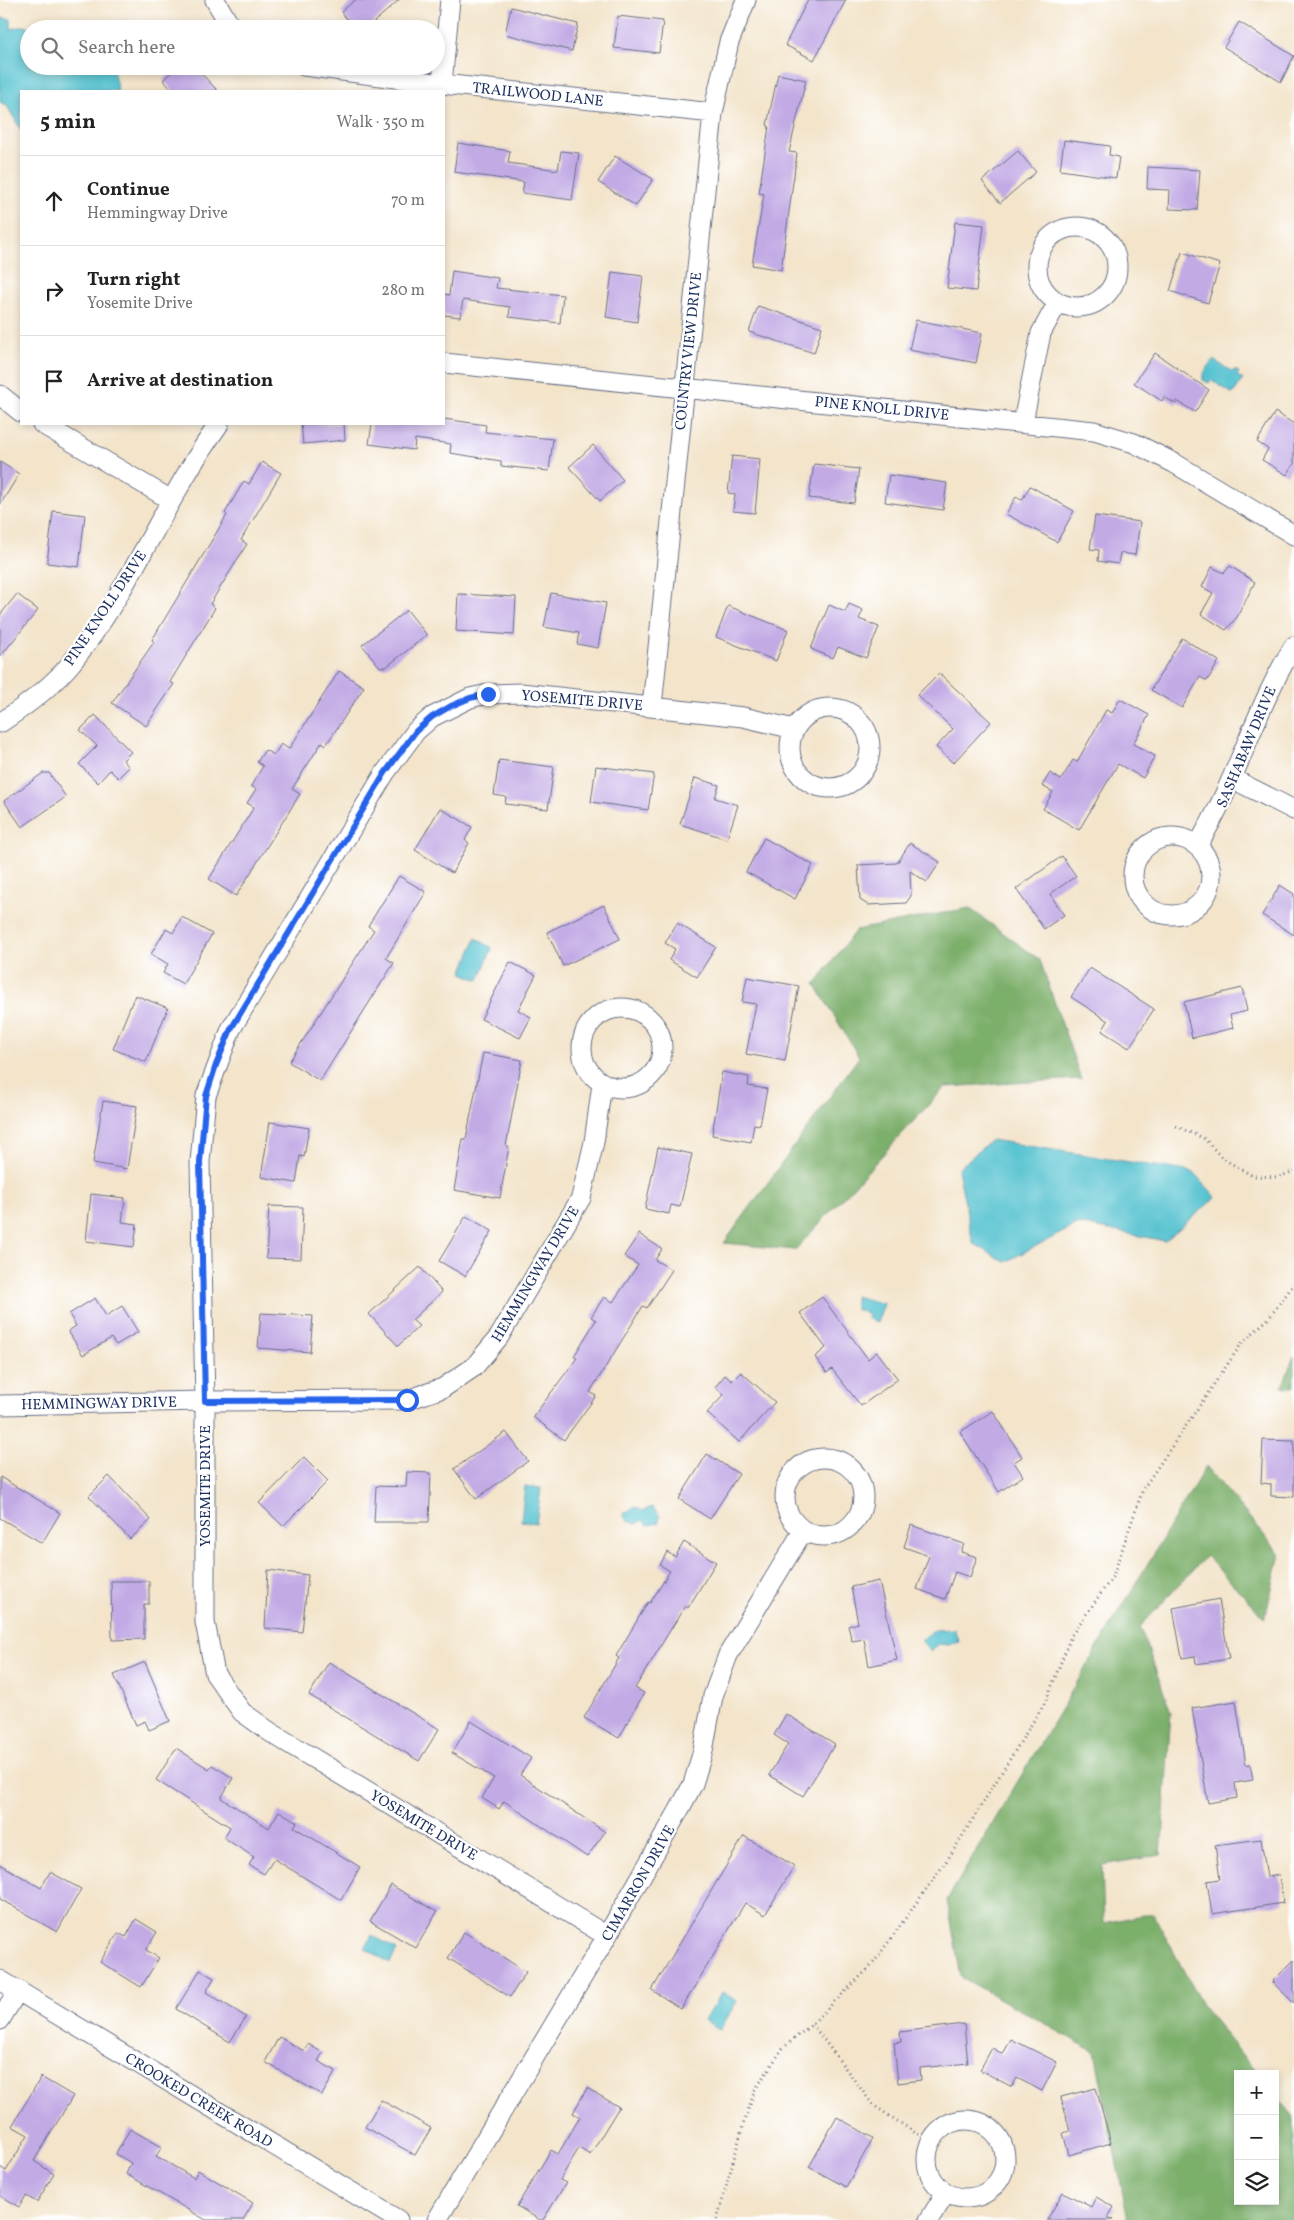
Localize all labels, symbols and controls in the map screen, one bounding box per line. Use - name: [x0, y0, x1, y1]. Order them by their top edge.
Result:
- search box: [20, 20, 445, 75]
- icon: search: [38, 34, 66, 62]
- text: Search here: [78, 35, 175, 61]
- street label: TRAILWOOD LANE: [471, 78, 604, 113]
- text: 5 min: [40, 108, 96, 137]
- text: Walk · 350 m: [337, 112, 425, 134]
- text: Continue: [87, 177, 170, 203]
- icon: ahead: [40, 187, 68, 215]
- text: 70 m: [391, 190, 425, 212]
- text: Hemmingway Drive: [87, 203, 228, 225]
- text: Turn right: [87, 267, 180, 293]
- street label: COUNTRY VIEW DRIVE: [671, 271, 708, 431]
- icon: right: [40, 277, 68, 305]
- text: 280 m: [381, 280, 425, 302]
- text: Yosemite Drive: [87, 293, 193, 315]
- icon: arrive: [40, 367, 68, 395]
- text: Arrive at destination: [87, 368, 273, 394]
- street label: PINE KNOLL DRIVE: [814, 392, 950, 427]
- street label: PINE KNOLL DRIVE: [60, 547, 153, 671]
- route end: [477, 683, 500, 706]
- street label: SASHABAW DRIVE: [1212, 684, 1282, 812]
- street label: YOSEMITE DRIVE: [520, 686, 644, 717]
- street label: HEMMINGWAY DRIVE: [487, 1203, 585, 1347]
- route start: [396, 1389, 419, 1412]
- street label: HEMMINGWAY DRIVE: [21, 1393, 177, 1416]
- street label: YOSEMITE DRIVE: [196, 1425, 217, 1547]
- street label: YOSEMITE DRIVE: [365, 1786, 481, 1867]
- street label: CIMARRON DRIVE: [597, 1822, 681, 1946]
- street label: CROOKED CREEK ROAD: [120, 2049, 276, 2154]
- map controls: [1234, 2070, 1279, 2205]
- button: +: [1234, 2070, 1279, 2115]
- button: −: [1234, 2115, 1279, 2160]
- button: layers: [1234, 2160, 1279, 2205]

